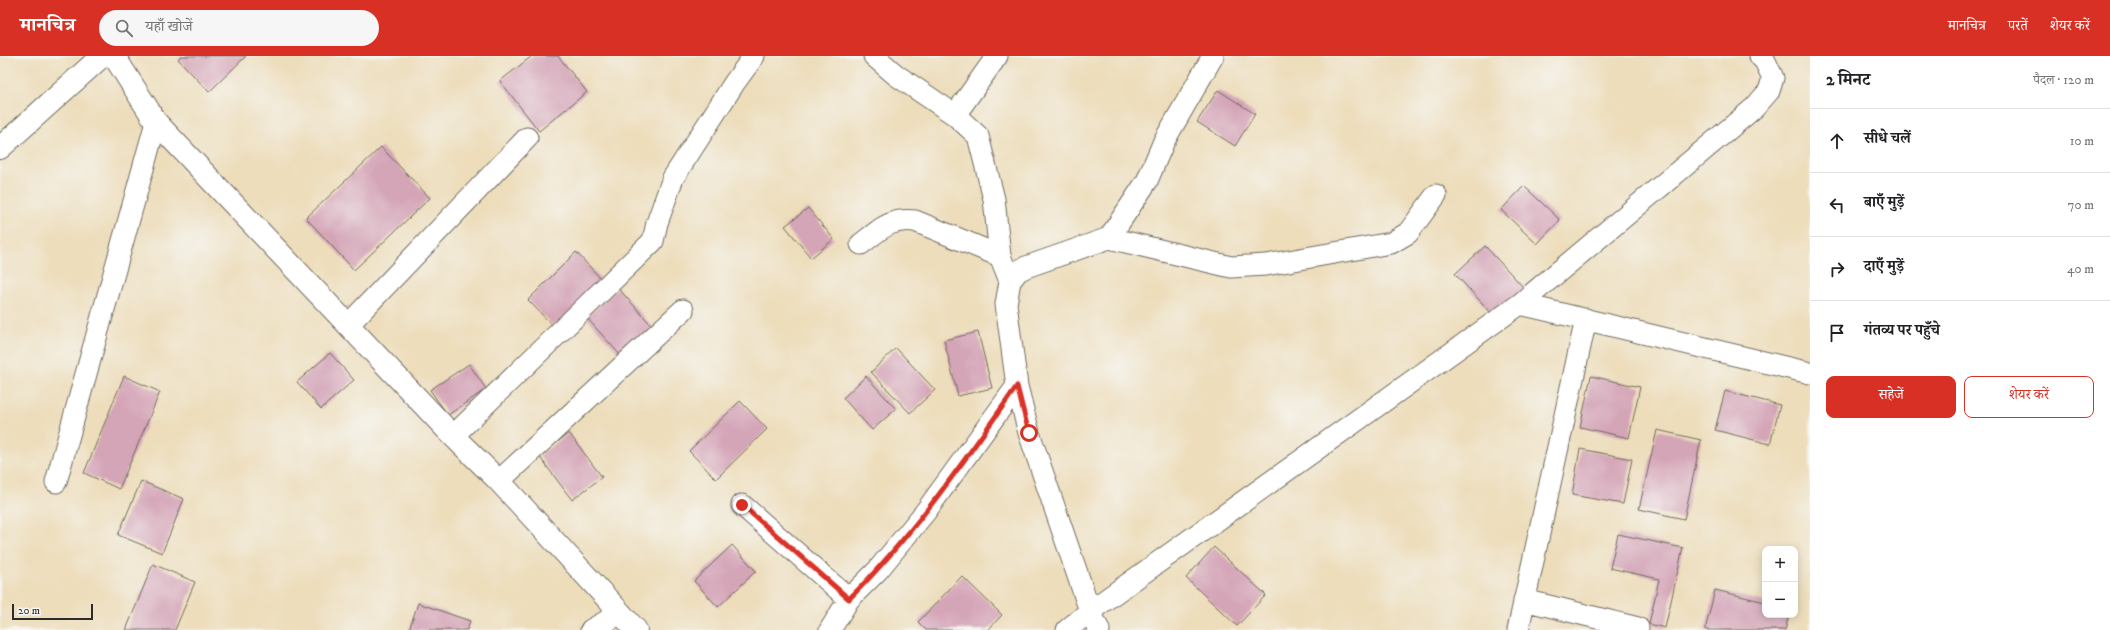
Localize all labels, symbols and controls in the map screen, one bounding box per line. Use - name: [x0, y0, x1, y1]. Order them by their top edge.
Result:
- search box: [99, 10, 379, 46]
- text: मानचित्र: [20, 14, 75, 37]
- icon: search: [113, 17, 135, 39]
- text: यहाँ खोजें: [145, 17, 192, 36]
- text: मानचित्र: [1948, 17, 1986, 35]
- text: परतें: [2008, 17, 2028, 35]
- text: शेयर करें: [2050, 17, 2090, 35]
- text: 2 मिनट: [1826, 69, 1870, 91]
- text: पैदल · 120 m: [2033, 72, 2094, 88]
- text: सीधे चलें: [1864, 129, 1911, 148]
- icon: ahead: [1826, 130, 1848, 152]
- text: 10 m: [2070, 133, 2094, 149]
- text: बाएँ मुड़ें: [1864, 193, 1904, 212]
- icon: left: [1826, 194, 1848, 216]
- text: 70 m: [2068, 197, 2094, 213]
- text: दाएँ मुड़ें: [1864, 257, 1904, 276]
- icon: right: [1826, 258, 1848, 280]
- text: 40 m: [2067, 261, 2094, 277]
- text: गंतव्य पर पहुँचे: [1864, 321, 1940, 340]
- icon: arrive: [1826, 322, 1848, 344]
- button: सहेजें: [1826, 376, 1956, 418]
- button: शेयर करें: [1964, 376, 2094, 418]
- route start: [1020, 424, 1038, 442]
- route end: [733, 496, 751, 514]
- map controls: [1762, 546, 1798, 618]
- button: +: [1762, 546, 1798, 582]
- button: −: [1762, 582, 1798, 618]
- scale bar: [12, 602, 93, 621]
- text: 20 m: [18, 604, 40, 618]

